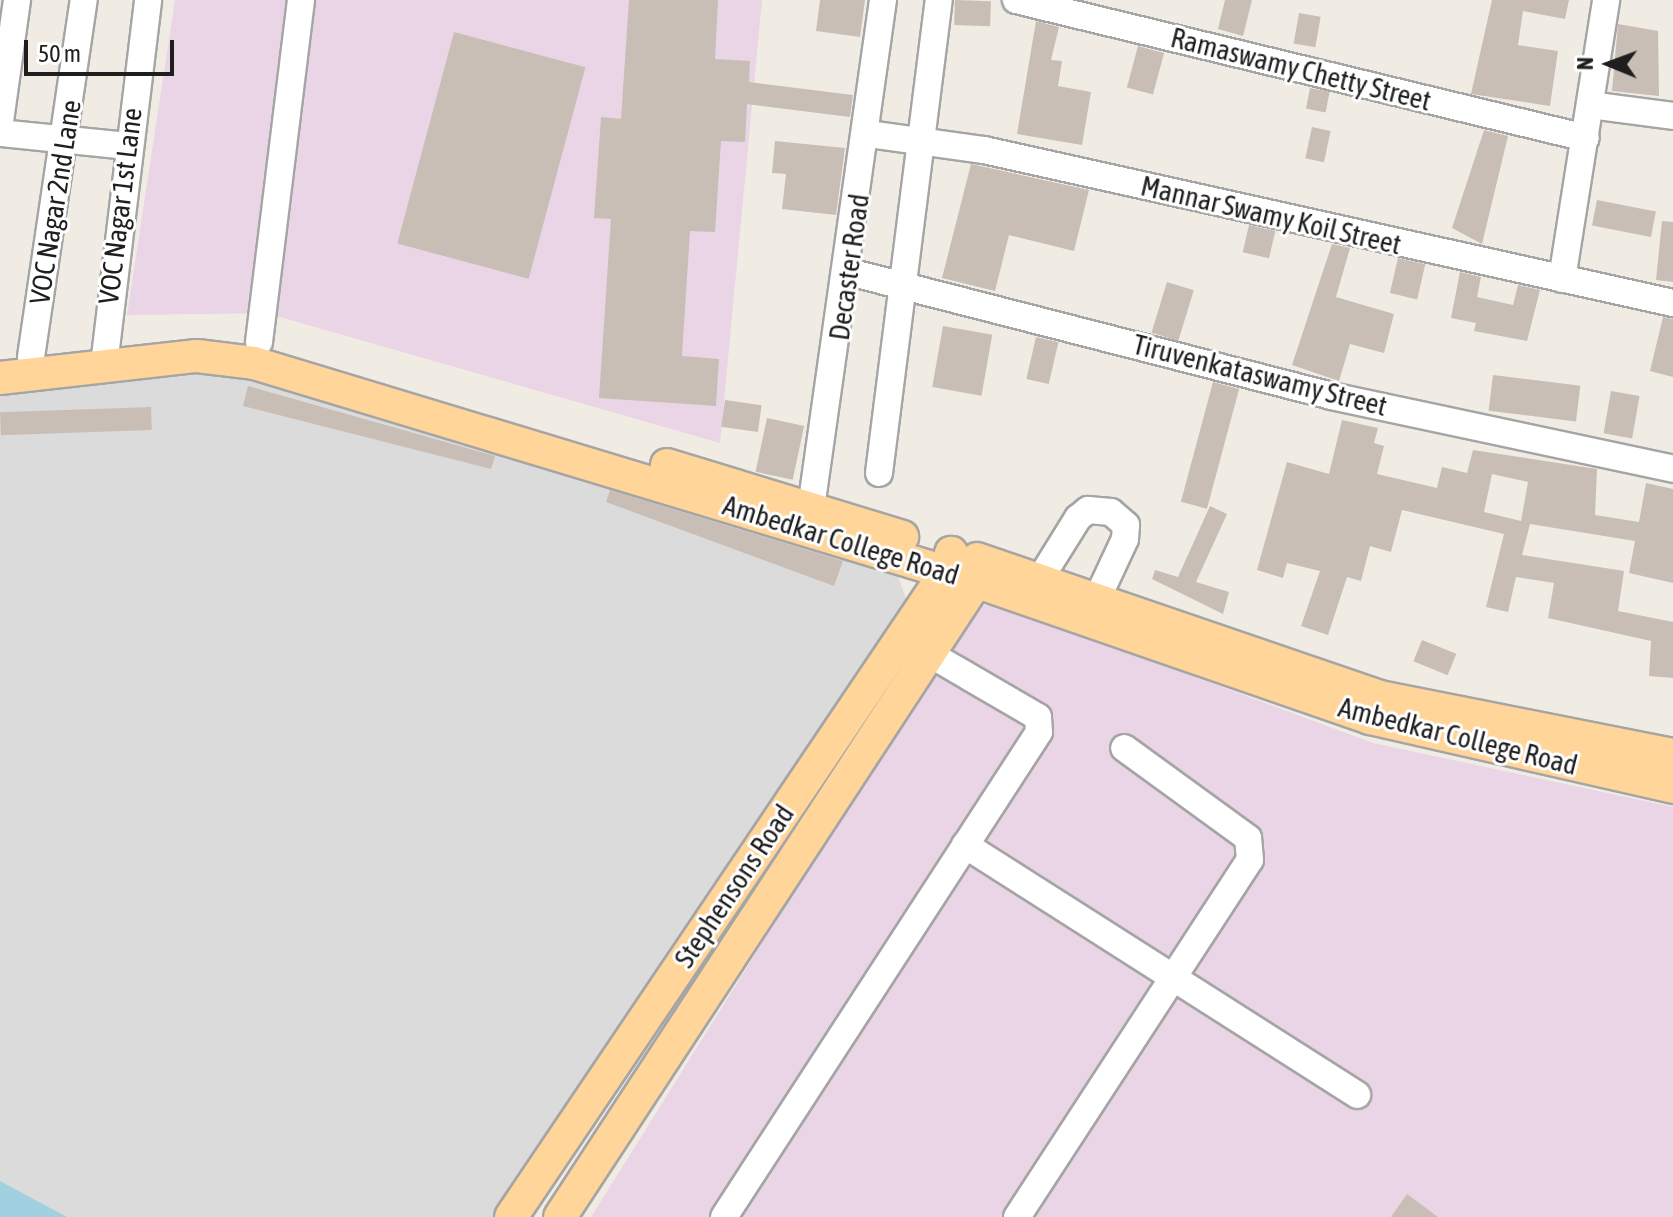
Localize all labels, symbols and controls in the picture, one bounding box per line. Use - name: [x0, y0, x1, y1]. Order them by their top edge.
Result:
- street label: Ramaswamy Chetty Street: [1167, 20, 1435, 118]
- scale bar: [28, 24, 178, 74]
- north arrow: [1569, 24, 1649, 104]
- text: 50 m: [38, 40, 81, 67]
- text: N: [1572, 57, 1598, 70]
- street label: VOC Nagar 2nd Lane: [22, 97, 88, 307]
- street label: VOC Nagar 1st Lane: [91, 106, 149, 306]
- street label: Mannar Swamy Koil Street: [1138, 169, 1404, 261]
- street label: Decaster Road: [822, 192, 876, 342]
- street label: Tiruvenkataswamy Street: [1130, 327, 1390, 423]
- street label: Ambedkar College Road: [719, 488, 963, 592]
- street label: Ambedkar College Road: [1335, 690, 1581, 782]
- street label: Stephensons Road: [667, 798, 801, 974]

